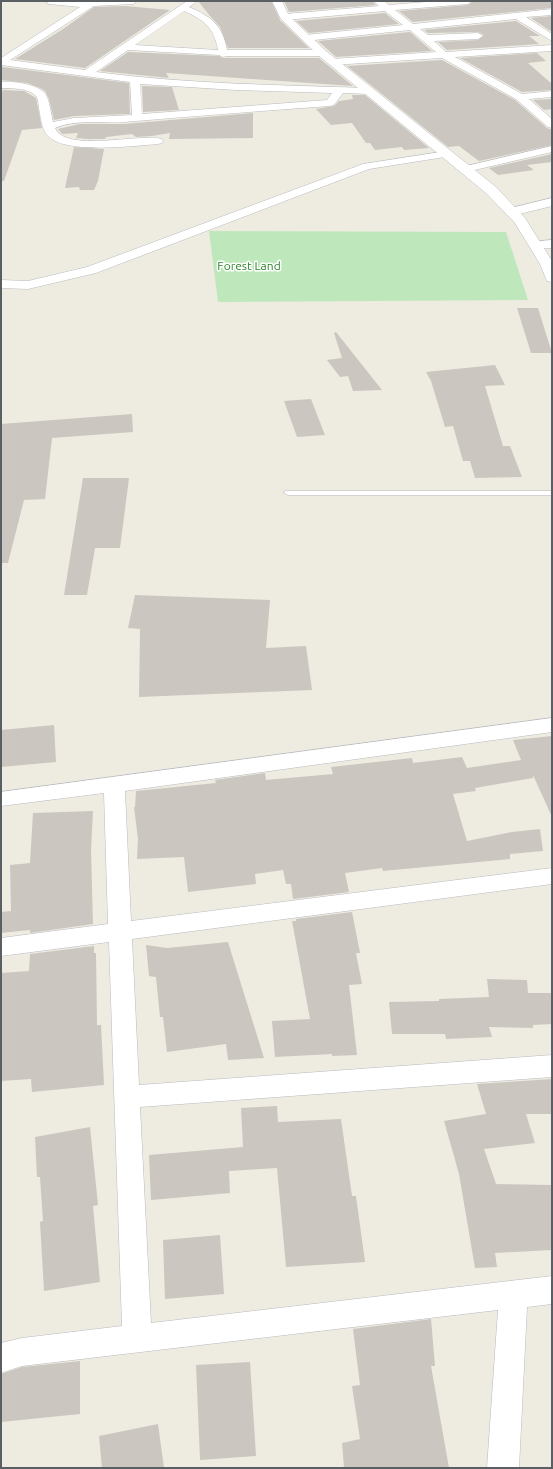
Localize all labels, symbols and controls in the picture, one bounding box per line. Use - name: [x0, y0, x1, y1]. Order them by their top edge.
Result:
- park label: Forest Land: [217, 259, 281, 273]

